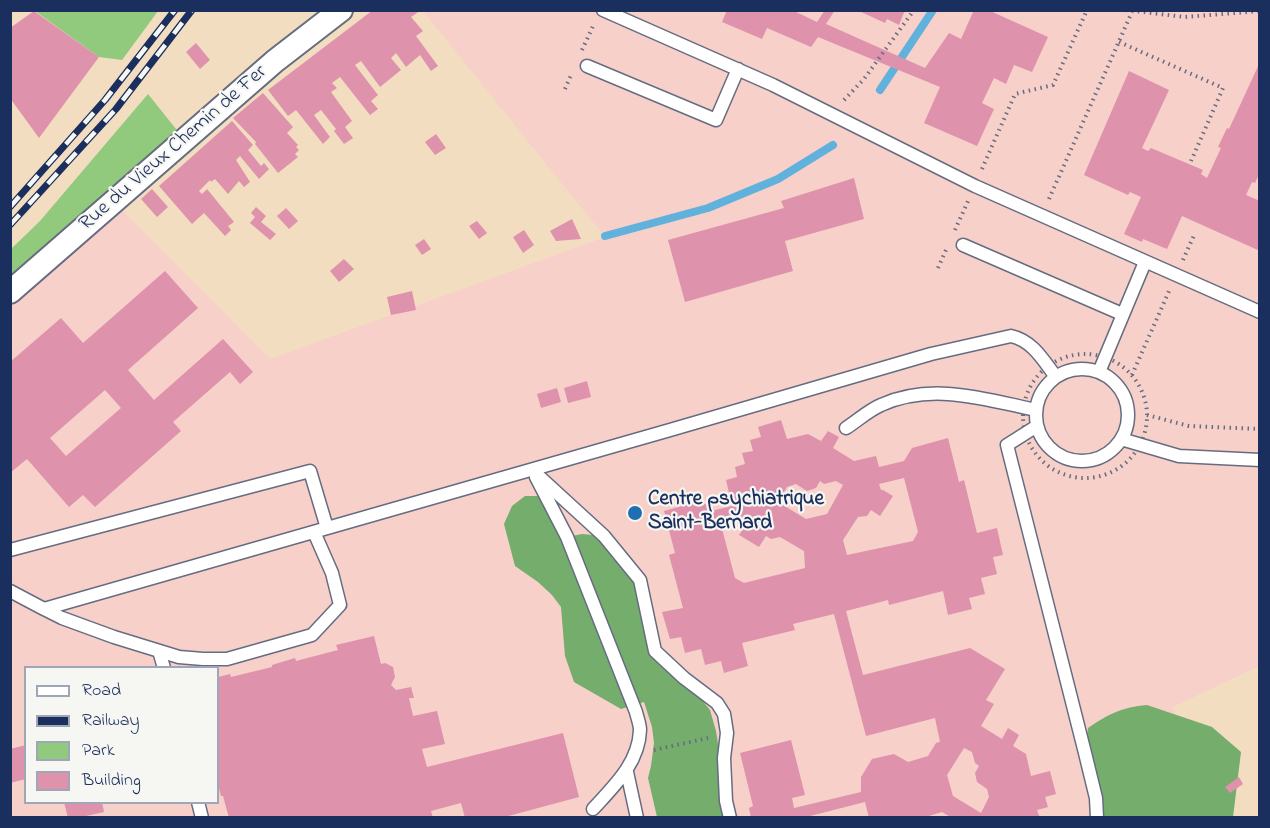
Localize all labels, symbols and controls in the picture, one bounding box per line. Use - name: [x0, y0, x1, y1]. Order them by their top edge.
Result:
- street label: Rue du Vieux Chemin de Fer: [75, 61, 273, 237]
- place label: Centre psychiatrique Saint-Bernard: [648, 488, 824, 538]
- marker: Centre psychiatrique Saint-Bernard: [626, 504, 644, 522]
- legend: [24, 666, 219, 804]
- text: Road: [82, 678, 121, 704]
- text: Railway: [82, 708, 139, 734]
- text: Park: [82, 738, 115, 764]
- text: Building: [82, 768, 141, 794]

